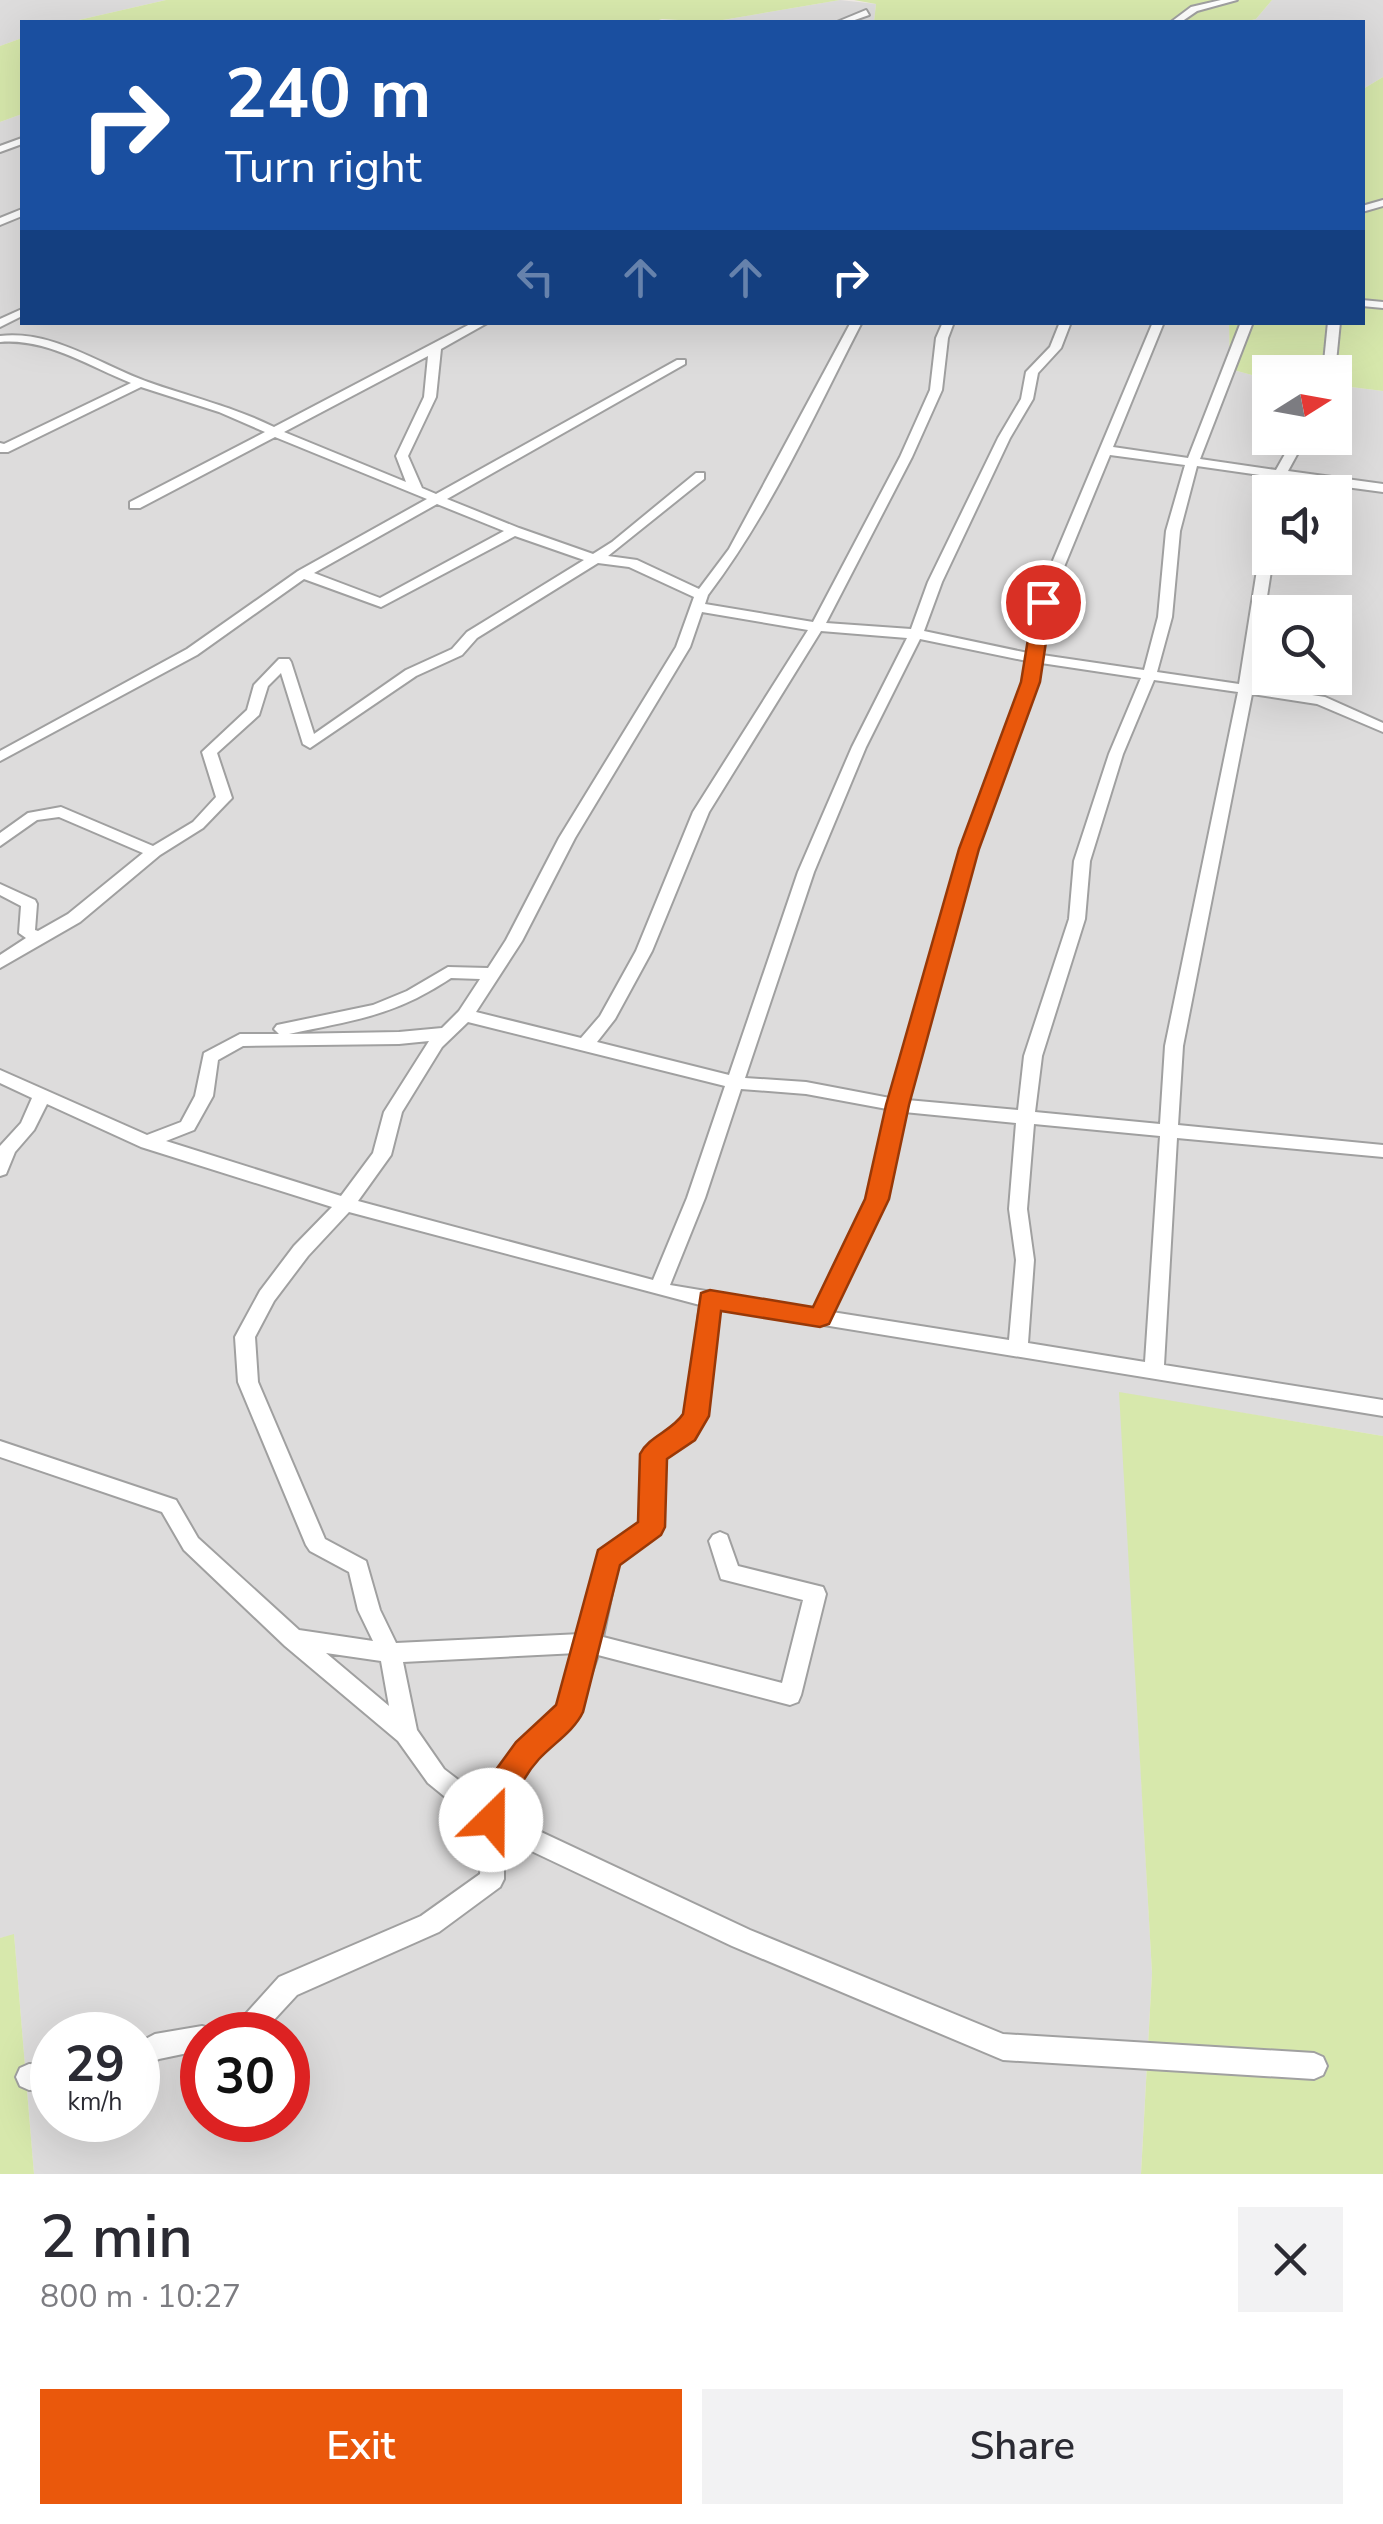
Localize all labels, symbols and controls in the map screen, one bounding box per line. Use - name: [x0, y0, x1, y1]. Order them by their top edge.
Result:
- text: 240 m: [225, 46, 431, 142]
- icon: right: [60, 60, 190, 190]
- text: Turn right: [225, 137, 422, 198]
- icon: left: [508, 250, 563, 305]
- icon: ahead: [613, 250, 668, 305]
- icon: ahead: [718, 250, 773, 305]
- icon: right: [823, 250, 878, 305]
- north arrow: [1252, 355, 1352, 455]
- map controls: [1252, 355, 1352, 695]
- button: sound: [1252, 475, 1352, 575]
- pin: [1001, 560, 1086, 645]
- icon: arrive: [1016, 575, 1071, 630]
- button: search: [1252, 595, 1352, 695]
- position arrow: [439, 1768, 543, 1872]
- speed limit sign: 30: [180, 2012, 310, 2142]
- text: 29: [65, 2030, 125, 2099]
- text: km/h: [67, 2085, 123, 2119]
- text: 2 min: [40, 2196, 193, 2278]
- button: close: [1238, 2207, 1343, 2312]
- text: 800 m · 10:27: [40, 2275, 241, 2318]
- button: Exit: [40, 2389, 682, 2504]
- button: Share: [702, 2389, 1343, 2504]

